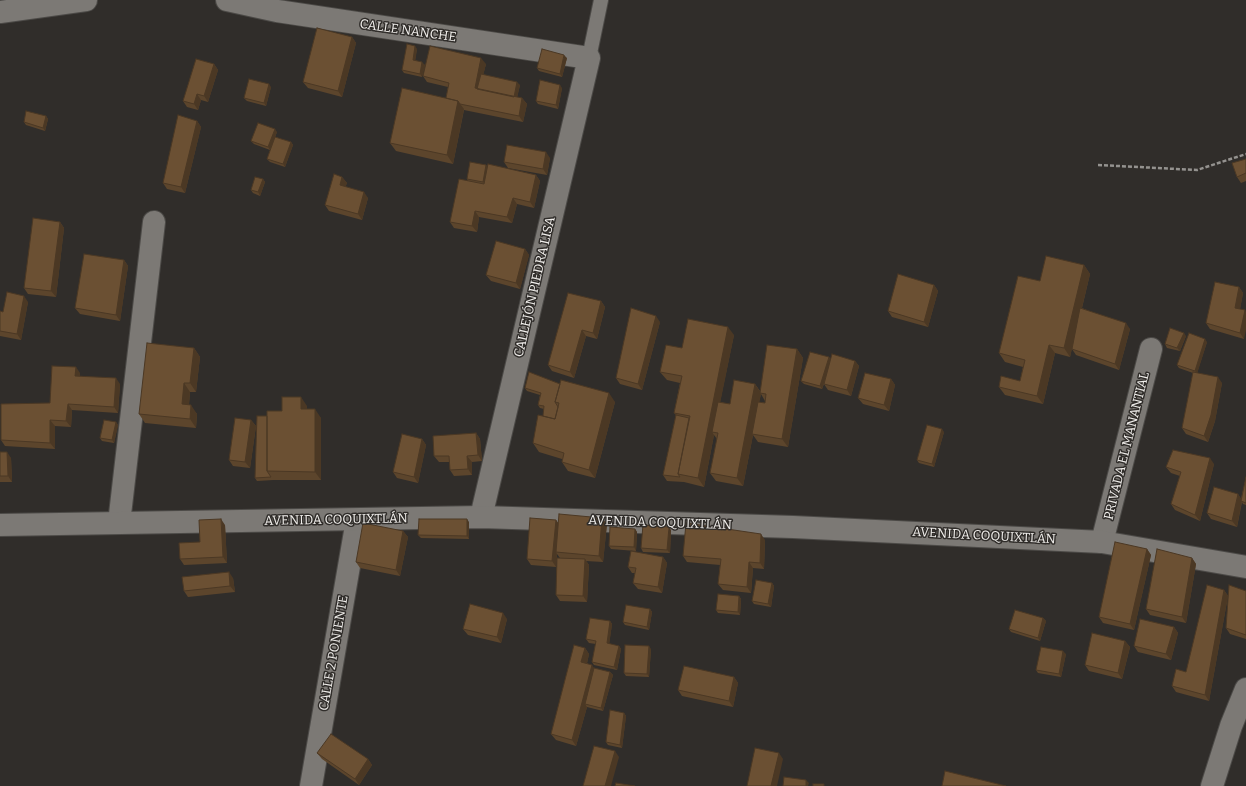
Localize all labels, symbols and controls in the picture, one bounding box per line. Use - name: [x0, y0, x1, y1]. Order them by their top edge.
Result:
- street label: CALLE NANCHE: [359, 16, 457, 46]
- street label: CALLEJÓN PIEDRA LISA: [511, 215, 559, 359]
- street label: PRIVADA EL MANANTIAL: [1101, 370, 1153, 522]
- street label: AVENIDA COQUIXTLÁN: [264, 511, 408, 529]
- street label: AVENIDA COQUIXTLÁN: [588, 513, 732, 533]
- street label: AVENIDA COQUIXTLÁN: [912, 524, 1056, 548]
- street label: CALLE 2 PONIENTE: [316, 594, 352, 712]

